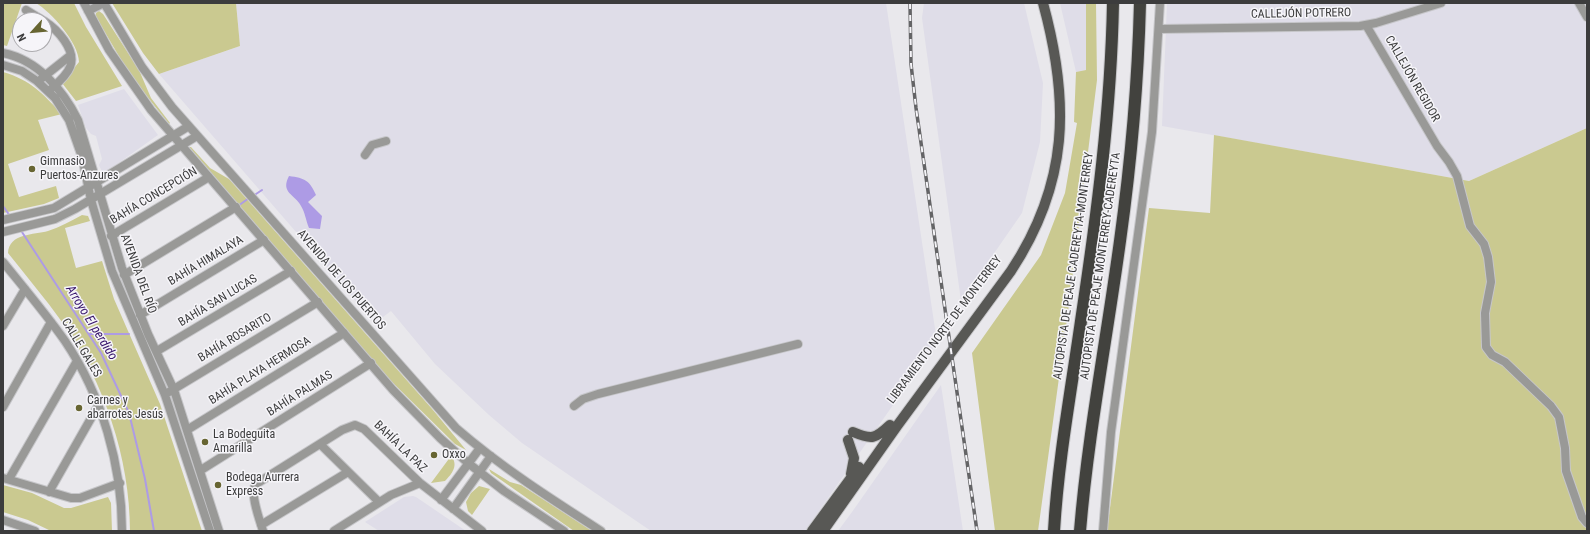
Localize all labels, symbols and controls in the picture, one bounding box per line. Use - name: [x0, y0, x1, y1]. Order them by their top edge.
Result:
- street label: CALLEJÓN POTRERO: [1251, 6, 1351, 22]
- north arrow: [12, 12, 52, 52]
- text: N: [14, 31, 29, 43]
- street label: CALLEJÓN REGIDOR: [1381, 33, 1443, 125]
- street label: AUTOPISTA DE PEAJE CADEREYTA-MONTERREY: [1051, 151, 1097, 381]
- street label: AUTOPISTA DE PEAJE MONTERREY-CADEREYTA: [1078, 152, 1124, 380]
- place label: Gimnasio Puertos-Anzures: [40, 155, 118, 183]
- marker: Gimnasio Puertos-Anzures: [27, 164, 37, 174]
- street label: BAHÍA CONCEPCIÓN: [108, 164, 200, 228]
- street label: AVENIDA DE LOS PUERTOS: [294, 227, 388, 333]
- street label: AVENIDA DEL RÍO: [117, 232, 159, 316]
- street label: BAHÍA HIMALAYA: [166, 233, 246, 289]
- street label: LIBRAMIENTO NORTE DE MONTERREY: [885, 253, 1005, 407]
- street label: BAHÍA SAN LUCAS: [176, 272, 260, 330]
- water label: Arroyo El perdido: [62, 283, 120, 363]
- street label: BAHÍA ROSARITO: [196, 310, 274, 366]
- street label: CALLE GALES: [58, 316, 104, 380]
- street label: BAHÍA PLAYA HERMOSA: [207, 334, 313, 408]
- street label: BAHÍA PALMAS: [265, 368, 335, 420]
- place label: Carnes y abarrotes Jesús: [87, 394, 163, 422]
- marker: Carnes y abarrotes Jesús: [74, 403, 84, 413]
- street label: BAHÍA LA PAZ: [370, 418, 430, 476]
- place label: La Bodeguita Amarilla: [213, 428, 275, 456]
- marker: La Bodeguita Amarilla: [200, 437, 210, 447]
- place label: Oxxo: [442, 448, 466, 462]
- marker: Oxxo: [429, 450, 439, 460]
- place label: Bodega Aurrera Express: [226, 471, 299, 499]
- marker: Bodega Aurrera Express: [213, 480, 223, 490]

